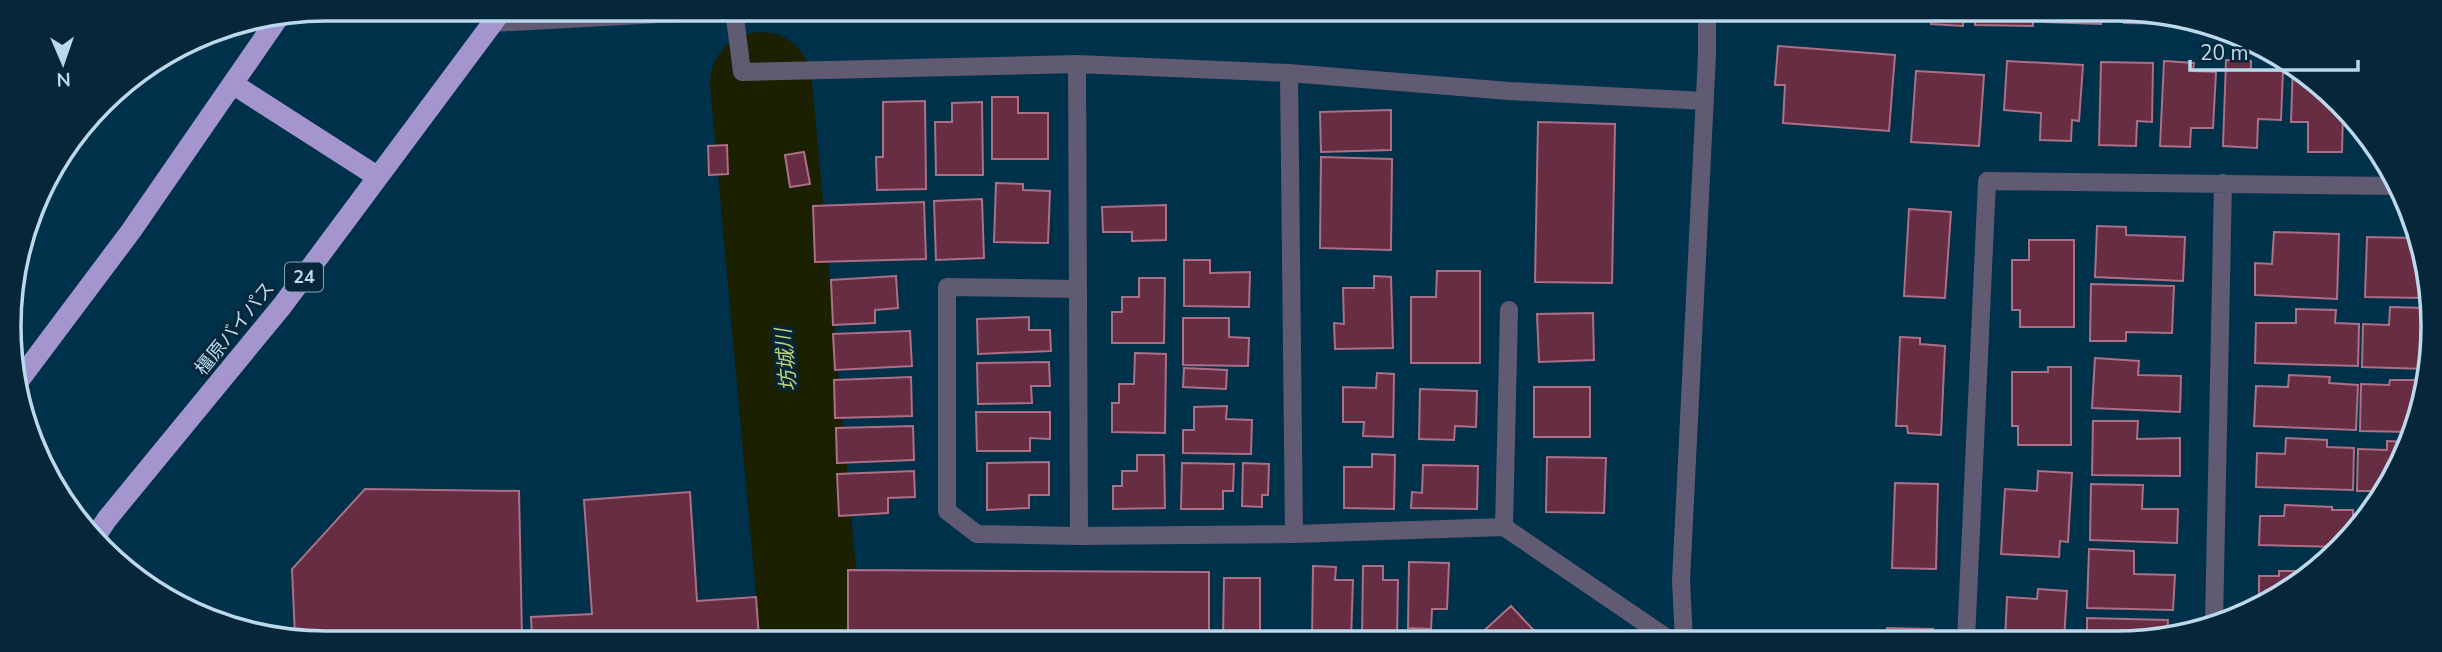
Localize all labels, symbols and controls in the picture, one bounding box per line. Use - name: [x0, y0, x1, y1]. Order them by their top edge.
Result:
- north arrow: [28, 28, 98, 98]
- scale bar: [2190, 28, 2358, 72]
- text: 20 m: [2200, 39, 2249, 67]
- text: N: [56, 66, 71, 92]
- road number: 24: [285, 262, 323, 292]
- street label: 橿原バイパス: [189, 276, 281, 381]
- water label: 坊城川: [769, 325, 803, 393]

